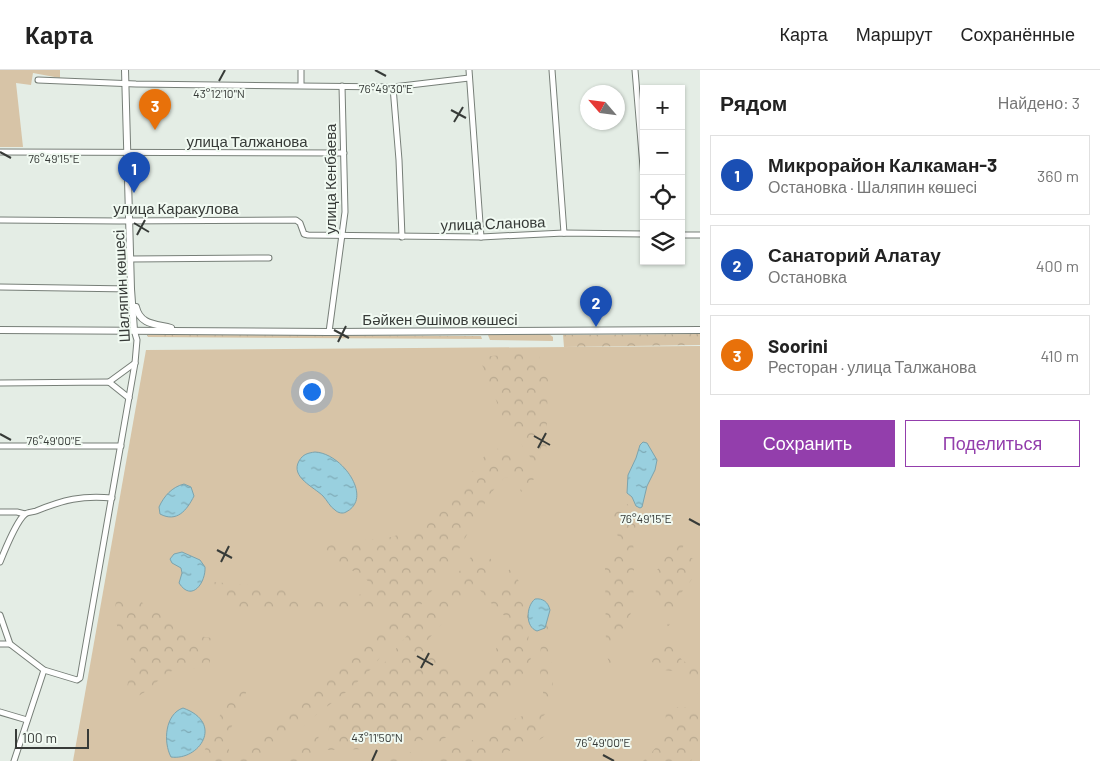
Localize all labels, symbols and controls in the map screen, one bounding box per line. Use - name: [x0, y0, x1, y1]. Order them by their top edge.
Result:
- text: Карта: [25, 20, 93, 49]
- text: Карта: [780, 23, 828, 45]
- text: Маршрут: [856, 23, 932, 45]
- text: Сохранённые: [960, 23, 1075, 45]
- text: 76°49'30"E: [359, 81, 413, 95]
- north arrow: [580, 85, 625, 130]
- map controls: [640, 85, 685, 265]
- button: +: [640, 85, 685, 130]
- text: 43°12'10"N: [193, 86, 245, 100]
- pin: 3: [139, 89, 171, 130]
- text: Рядом: [720, 90, 787, 115]
- text: Найдено: 3: [998, 93, 1080, 112]
- street label: улица Кенбаева: [321, 123, 339, 234]
- button: −: [640, 130, 685, 175]
- street label: улица Талжанова: [187, 132, 308, 150]
- text: 76°49'15"E: [28, 151, 80, 165]
- pin: 1: [118, 152, 150, 193]
- text: Микрорайон Калкаман-3: [768, 153, 997, 176]
- text: 1: [734, 166, 740, 185]
- text: 360 m: [1037, 166, 1079, 185]
- button: locate: [640, 175, 685, 220]
- text: Остановка · Шаляпин көшесі: [768, 177, 977, 196]
- street label: улица Каракулова: [113, 199, 239, 217]
- street label: улица Сланова: [440, 212, 546, 234]
- button: layers: [640, 220, 685, 265]
- street label: Шаляпин көшесі: [109, 229, 133, 343]
- text: Санаторий Алатау: [768, 243, 941, 266]
- text: 2: [733, 256, 741, 275]
- text: 400 m: [1036, 256, 1079, 275]
- text: Остановка: [768, 267, 847, 286]
- pin: 2: [580, 286, 612, 327]
- street label: Бәйкен Әшімов көшесі: [362, 310, 518, 328]
- text: Soorini: [768, 334, 828, 357]
- text: 3: [733, 346, 741, 365]
- text: 410 m: [1041, 346, 1079, 365]
- text: Ресторан · улица Талжанова: [768, 357, 976, 376]
- your location: [299, 379, 325, 405]
- button: Сохранить: [720, 420, 895, 467]
- button: Поделиться: [905, 420, 1080, 467]
- text: 76°49'00"E: [27, 433, 81, 447]
- text: 76°49'15"E: [620, 511, 672, 525]
- scale bar: [15, 726, 89, 749]
- text: 100 m: [22, 729, 57, 746]
- text: 43°11'50"N: [351, 730, 403, 744]
- text: 76°49'00"E: [576, 735, 630, 749]

